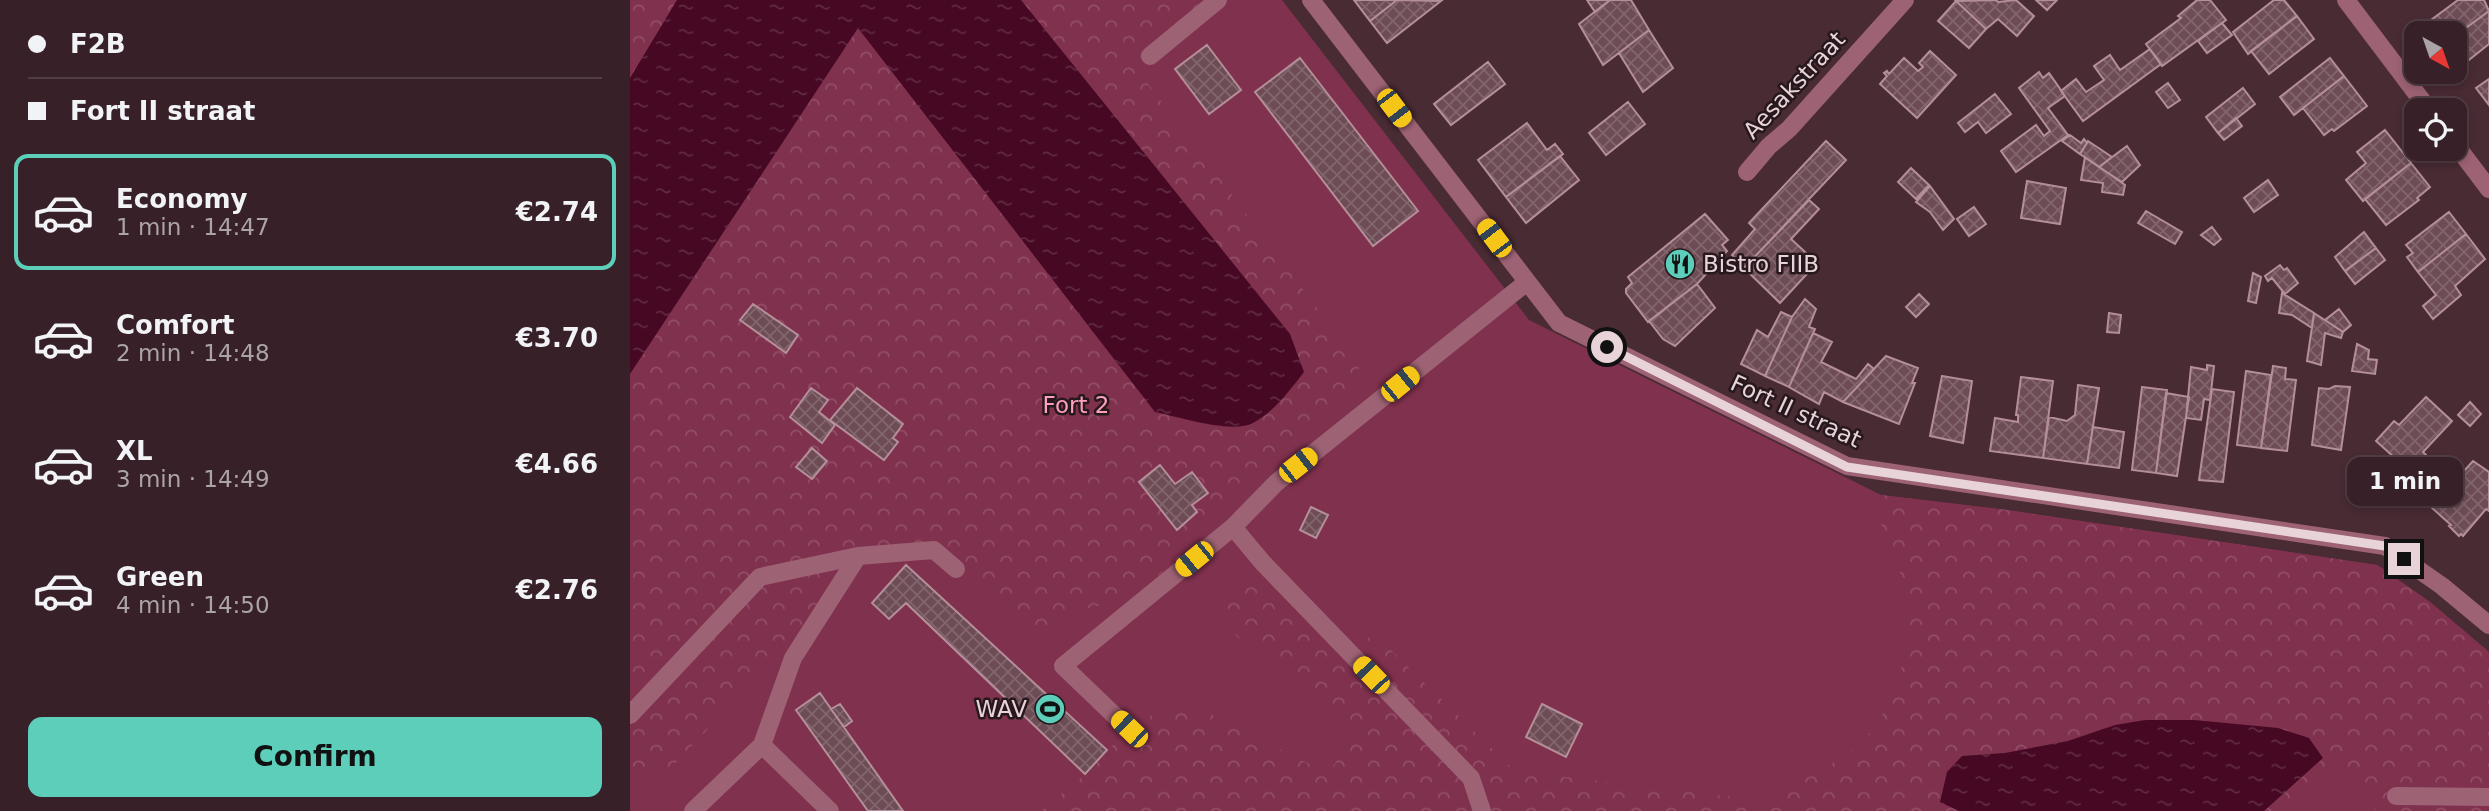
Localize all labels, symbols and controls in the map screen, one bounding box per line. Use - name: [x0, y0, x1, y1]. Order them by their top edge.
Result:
- north arrow: [2404, 21, 2468, 84]
- map controls: [2404, 21, 2467, 161]
- street label: Aesakstraat: [1738, 26, 1850, 144]
- text: F2B: [70, 29, 126, 59]
- car: [1373, 85, 1416, 131]
- text: Fort II straat: [70, 96, 256, 126]
- button: locate: [2404, 98, 2467, 161]
- icon: car: [32, 181, 95, 244]
- text: Economy: [116, 184, 247, 214]
- text: €2.74: [516, 197, 598, 227]
- text: 1 min · 14:47: [116, 214, 270, 240]
- car: [1473, 215, 1516, 261]
- restaurant icon: Bistro FIIB: [1663, 247, 1697, 281]
- place label: Bistro FIIB: [1703, 251, 1819, 277]
- icon: car: [32, 307, 95, 370]
- text: Comfort: [116, 310, 234, 340]
- text: €3.70: [516, 323, 598, 353]
- route start: [1591, 331, 1623, 363]
- text: 2 min · 14:48: [116, 340, 270, 366]
- car: [1378, 363, 1423, 405]
- street label: Fort II straat: [1727, 369, 1865, 453]
- park label: Fort 2: [1043, 392, 1109, 418]
- icon: car: [32, 433, 95, 496]
- text: XL: [116, 436, 153, 466]
- car: [1275, 444, 1322, 486]
- text: €4.66: [516, 449, 598, 479]
- callout: 1 min: [2346, 458, 2462, 506]
- text: 3 min · 14:49: [116, 466, 270, 492]
- text: 1 min: [2369, 468, 2441, 494]
- car: [1172, 538, 1217, 580]
- route end: [2388, 543, 2420, 575]
- icon: car: [32, 559, 95, 622]
- text: Green: [116, 562, 204, 592]
- text: €2.76: [516, 575, 598, 605]
- text: 4 min · 14:50: [116, 592, 270, 618]
- car: [1349, 653, 1394, 697]
- sports icon: WAV: [1033, 692, 1067, 726]
- place label: WAV: [976, 696, 1027, 722]
- car: [1107, 707, 1152, 751]
- button: Confirm: [28, 717, 602, 797]

